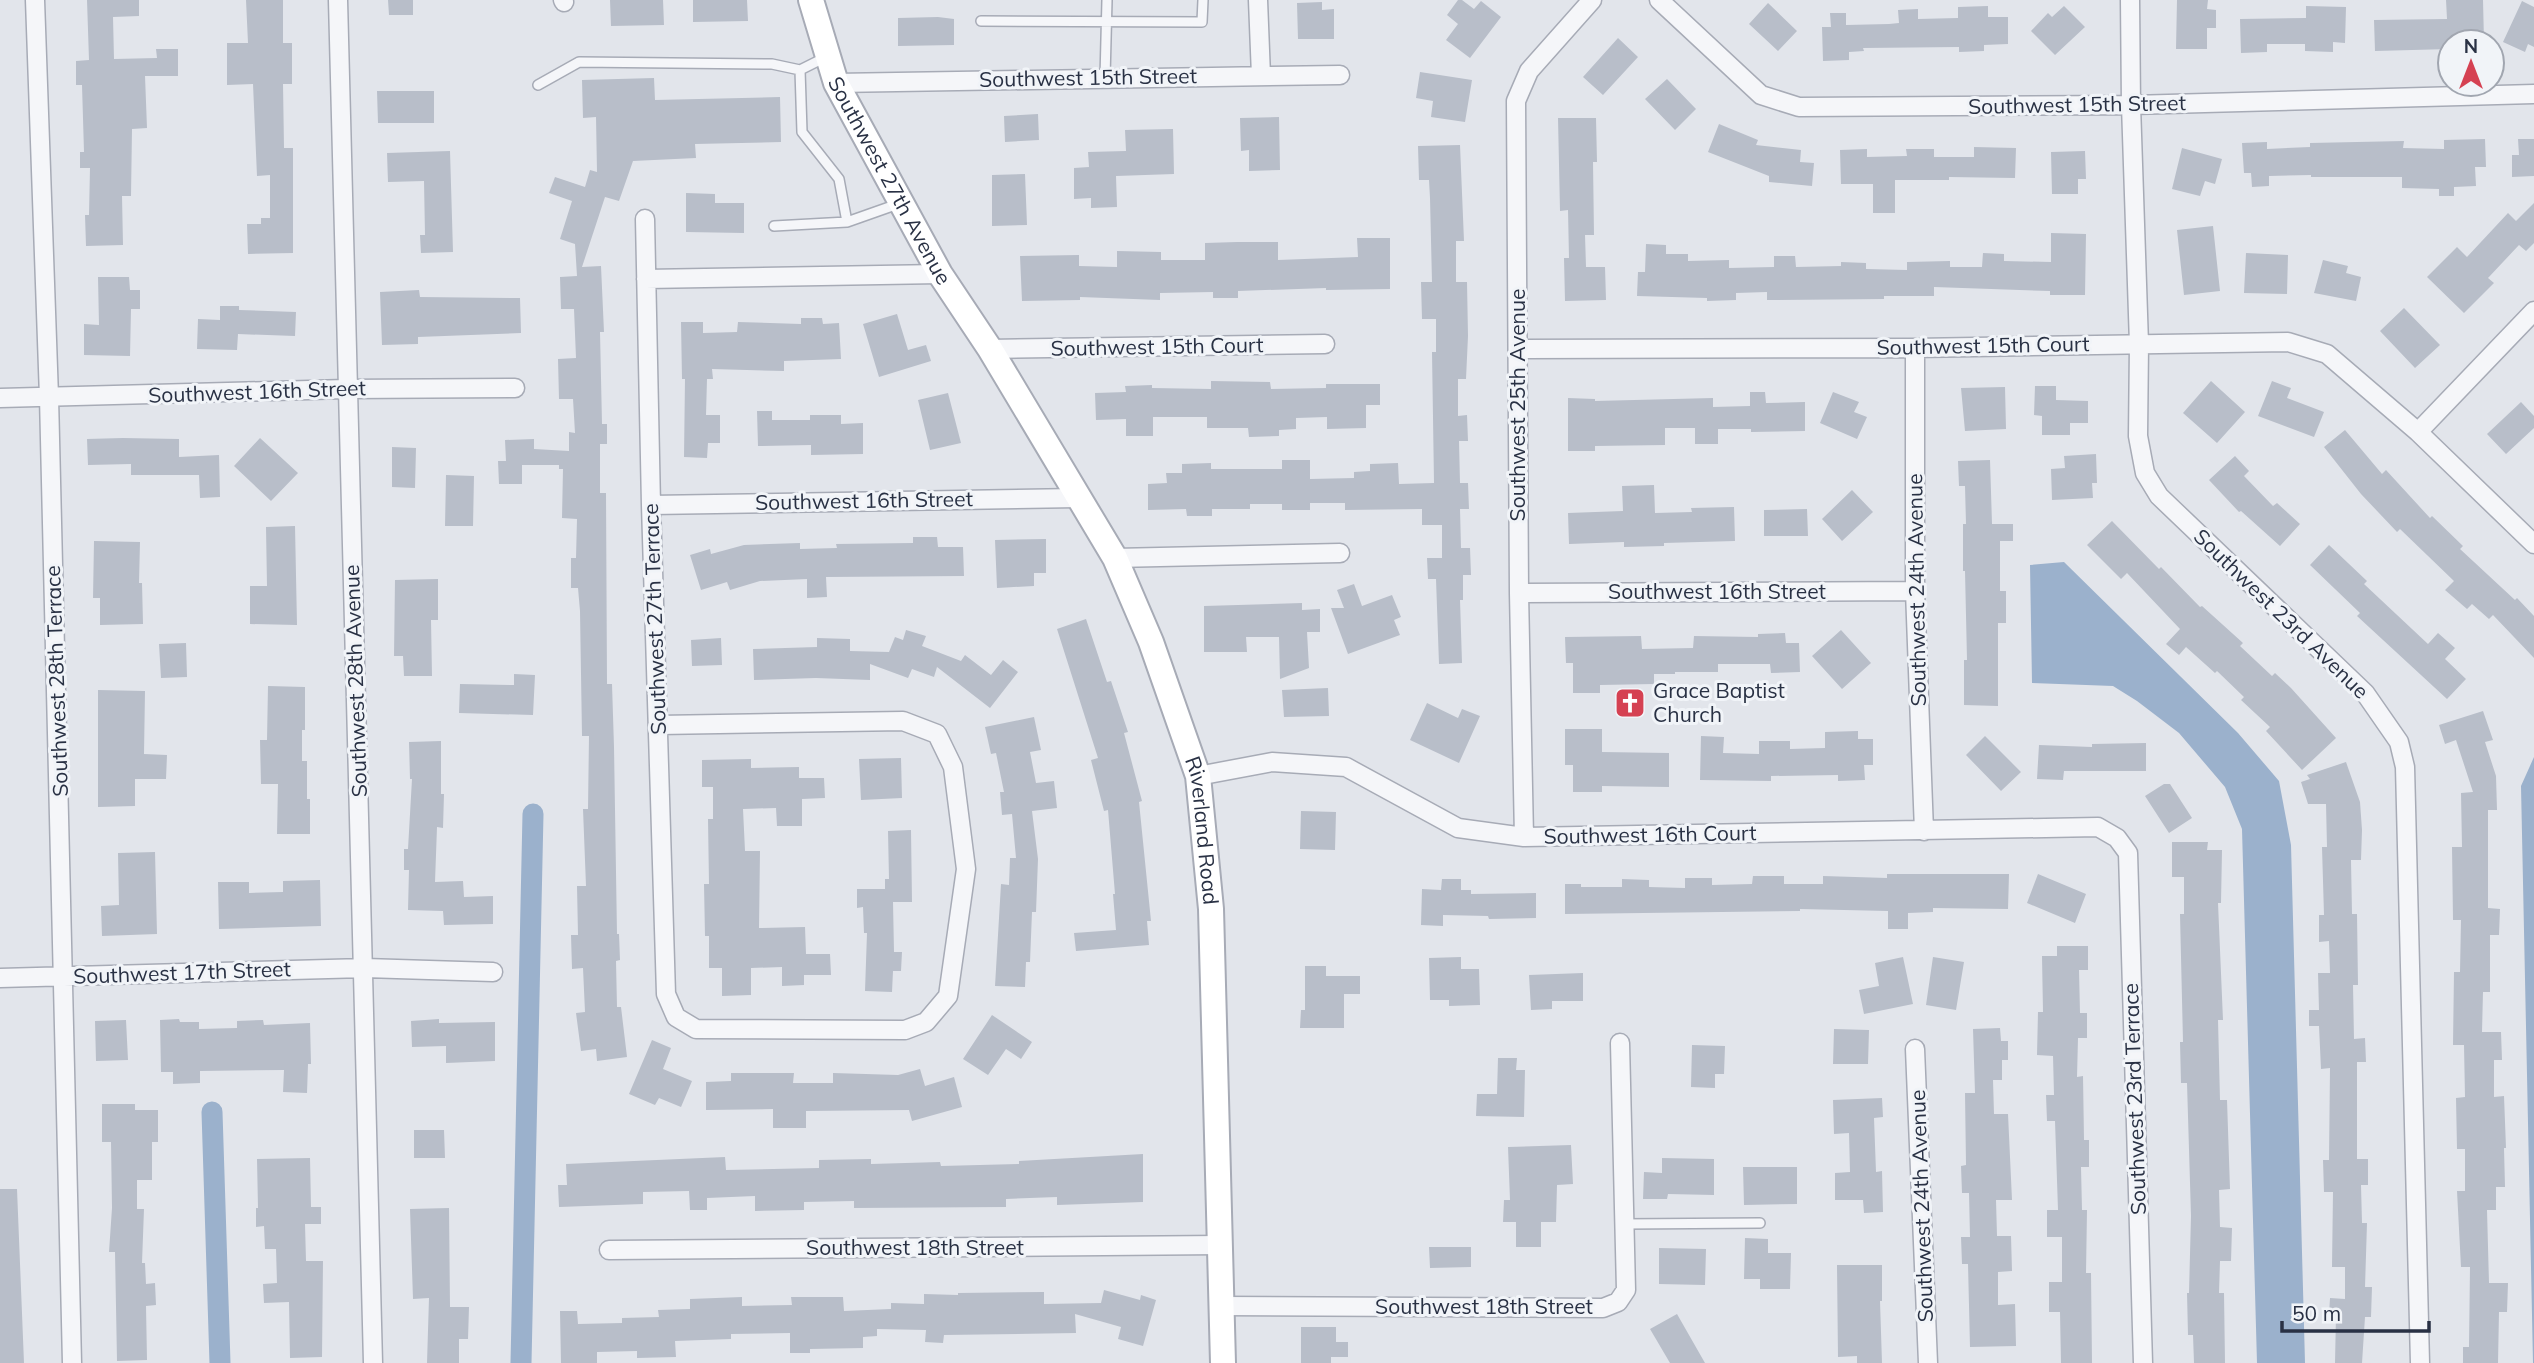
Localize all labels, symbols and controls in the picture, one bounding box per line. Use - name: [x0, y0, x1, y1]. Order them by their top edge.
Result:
- north arrow: [2436, 28, 2506, 98]
- text: N: [2464, 34, 2478, 58]
- street label: Southwest 15th Street: [979, 62, 1197, 92]
- street label: Southwest 27th Avenue: [823, 72, 957, 289]
- street label: Southwest 15th Street: [1968, 89, 2186, 119]
- street label: Southwest 25th Avenue: [1504, 289, 1530, 521]
- street label: Southwest 15th Court: [1876, 330, 2090, 360]
- street label: Southwest 15th Court: [1050, 331, 1264, 361]
- street label: Southwest 16th Street: [148, 374, 366, 408]
- street label: Southwest 24th Avenue: [1901, 473, 1931, 707]
- street label: Southwest 16th Street: [755, 485, 973, 515]
- street label: Southwest 27th Terrace: [637, 503, 671, 735]
- street label: Southwest 23rd Avenue: [2189, 523, 2375, 704]
- street label: Southwest 28th Avenue: [338, 564, 372, 798]
- street label: Southwest 28th Terrace: [39, 565, 73, 797]
- street label: Southwest 16th Street: [1608, 578, 1826, 604]
- place label: Grace Baptist Church: [1653, 677, 1785, 727]
- church icon: Grace Baptist Church: [1613, 686, 1647, 720]
- street label: Riverland Road: [1180, 753, 1225, 906]
- street label: Southwest 16th Court: [1543, 819, 1757, 849]
- street label: Southwest 17th Street: [73, 955, 291, 989]
- street label: Southwest 23rd Terrace: [2117, 983, 2151, 1215]
- street label: Southwest 24th Avenue: [1904, 1089, 1938, 1323]
- street label: Southwest 18th Street: [806, 1234, 1024, 1260]
- scale bar: [2282, 1290, 2429, 1334]
- street label: Southwest 18th Street: [1375, 1293, 1593, 1319]
- text: 50 m: [2292, 1300, 2341, 1326]

